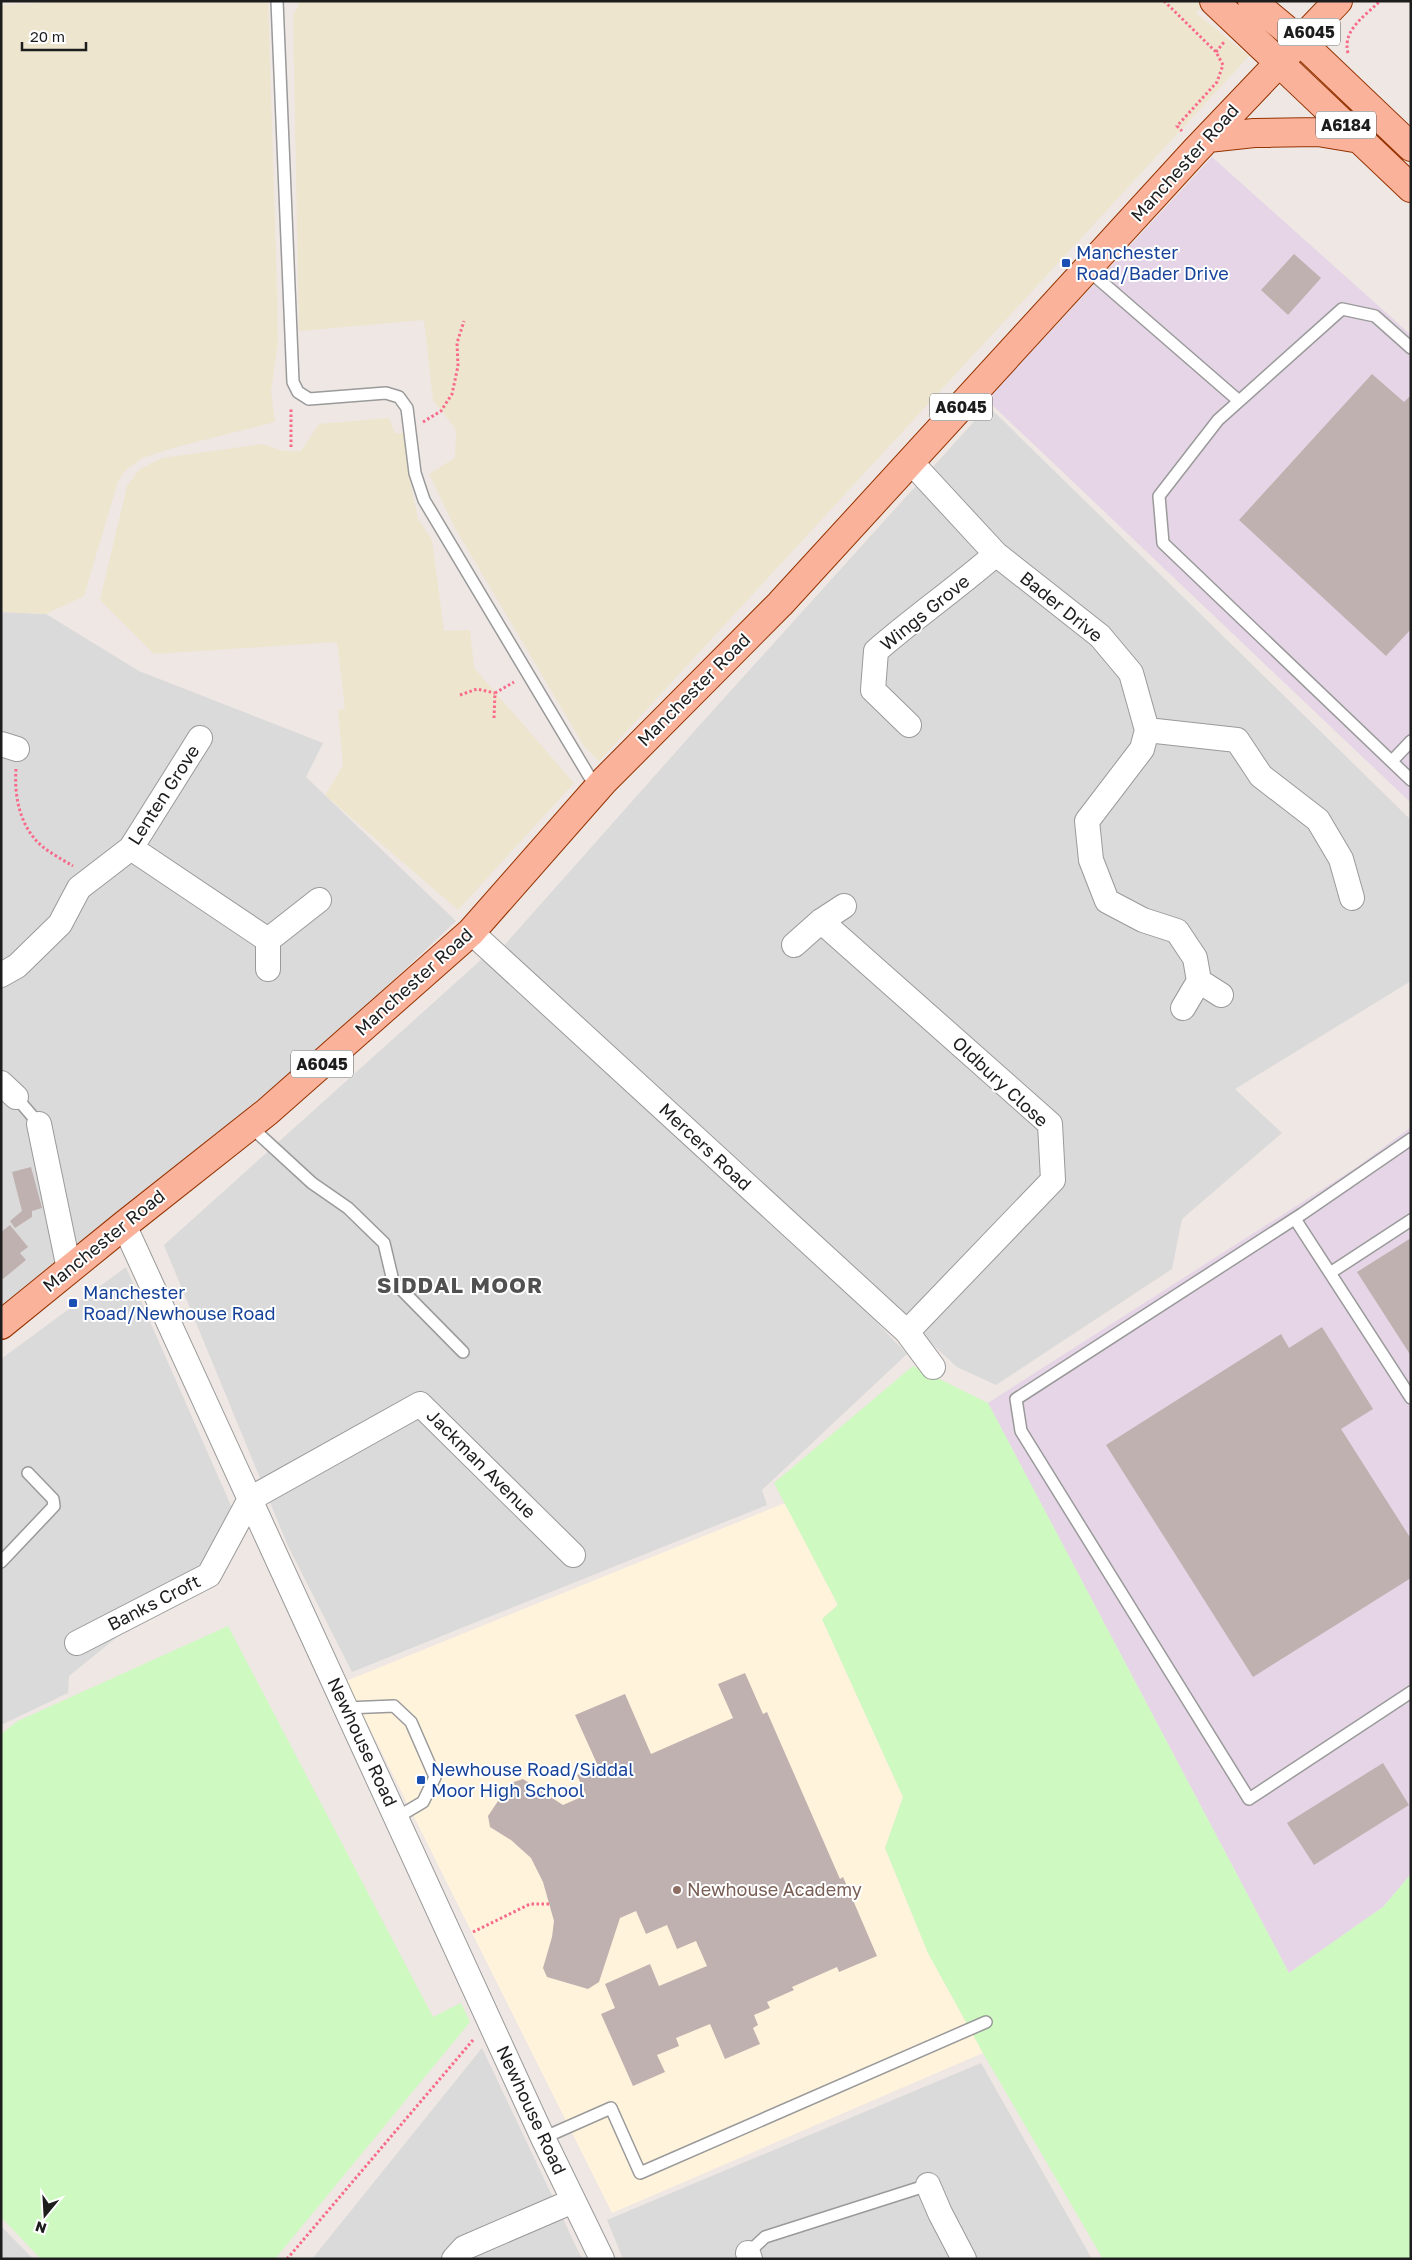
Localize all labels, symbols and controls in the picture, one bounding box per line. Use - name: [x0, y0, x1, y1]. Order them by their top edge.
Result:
- road number: A6045: [1278, 18, 1340, 46]
- scale bar: [22, 20, 86, 52]
- text: 20 m: [30, 27, 65, 45]
- street label: Manchester Road: [1126, 99, 1243, 226]
- road number: A6184: [1316, 112, 1376, 138]
- place label: Manchester Road/Bader Drive: [1076, 241, 1229, 284]
- marker: Manchester Road/Bader Drive: [1060, 257, 1072, 269]
- road number: A6045: [930, 394, 992, 421]
- street label: Bader Drive: [1016, 566, 1107, 646]
- street label: Wings Grove: [875, 570, 973, 655]
- street label: Manchester Road: [632, 628, 754, 750]
- street label: Lenten Grove: [123, 740, 204, 849]
- street label: Manchester Road: [350, 923, 477, 1040]
- street label: Oldbury Close: [948, 1031, 1053, 1131]
- road number: A6045: [291, 1050, 353, 1078]
- street label: Mercers Road: [655, 1098, 756, 1195]
- street label: Manchester Road: [38, 1184, 169, 1296]
- district label: SIDDAL MOOR: [377, 1271, 543, 1298]
- place label: Manchester Road/Newhouse Road: [83, 1281, 276, 1324]
- marker: Manchester Road/Newhouse Road: [67, 1297, 79, 1309]
- street label: Jackman Avenue: [423, 1404, 541, 1522]
- street label: Banks Croft: [103, 1569, 204, 1635]
- street label: Newhouse Road: [323, 1674, 402, 1810]
- place label: Newhouse Road/Siddal Moor High School: [431, 1758, 634, 1801]
- marker: Newhouse Road/Siddal Moor High School: [415, 1774, 427, 1786]
- place label: Newhouse Academy: [687, 1878, 862, 1900]
- marker: Newhouse Academy: [671, 1884, 683, 1896]
- street label: Newhouse Road: [492, 2042, 571, 2178]
- north arrow: [20, 2190, 70, 2240]
- text: N: [33, 2218, 49, 2238]

